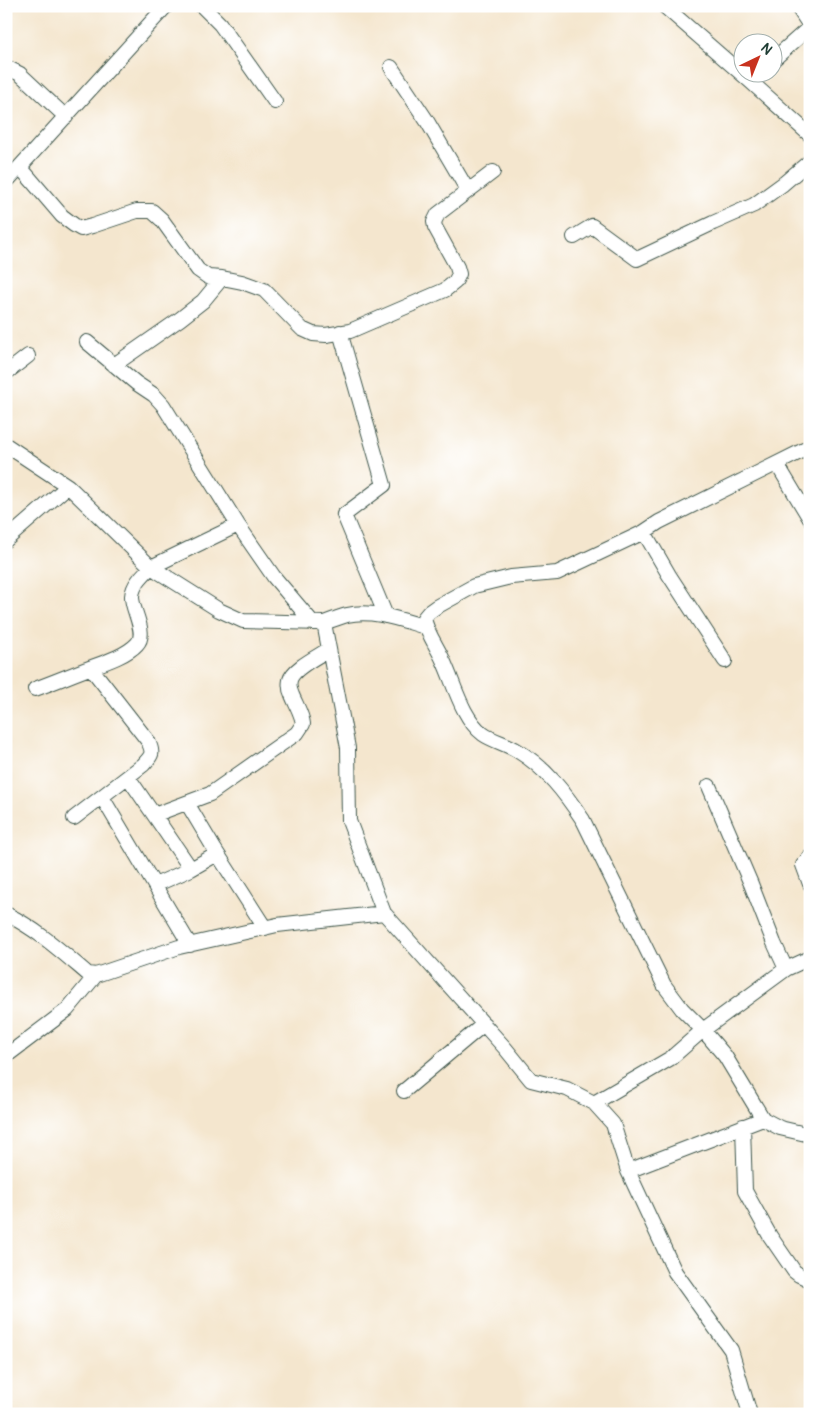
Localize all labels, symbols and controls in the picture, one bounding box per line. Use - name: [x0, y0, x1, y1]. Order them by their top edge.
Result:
- north arrow: [734, 32, 784, 82]
- text: N: [757, 39, 776, 58]

